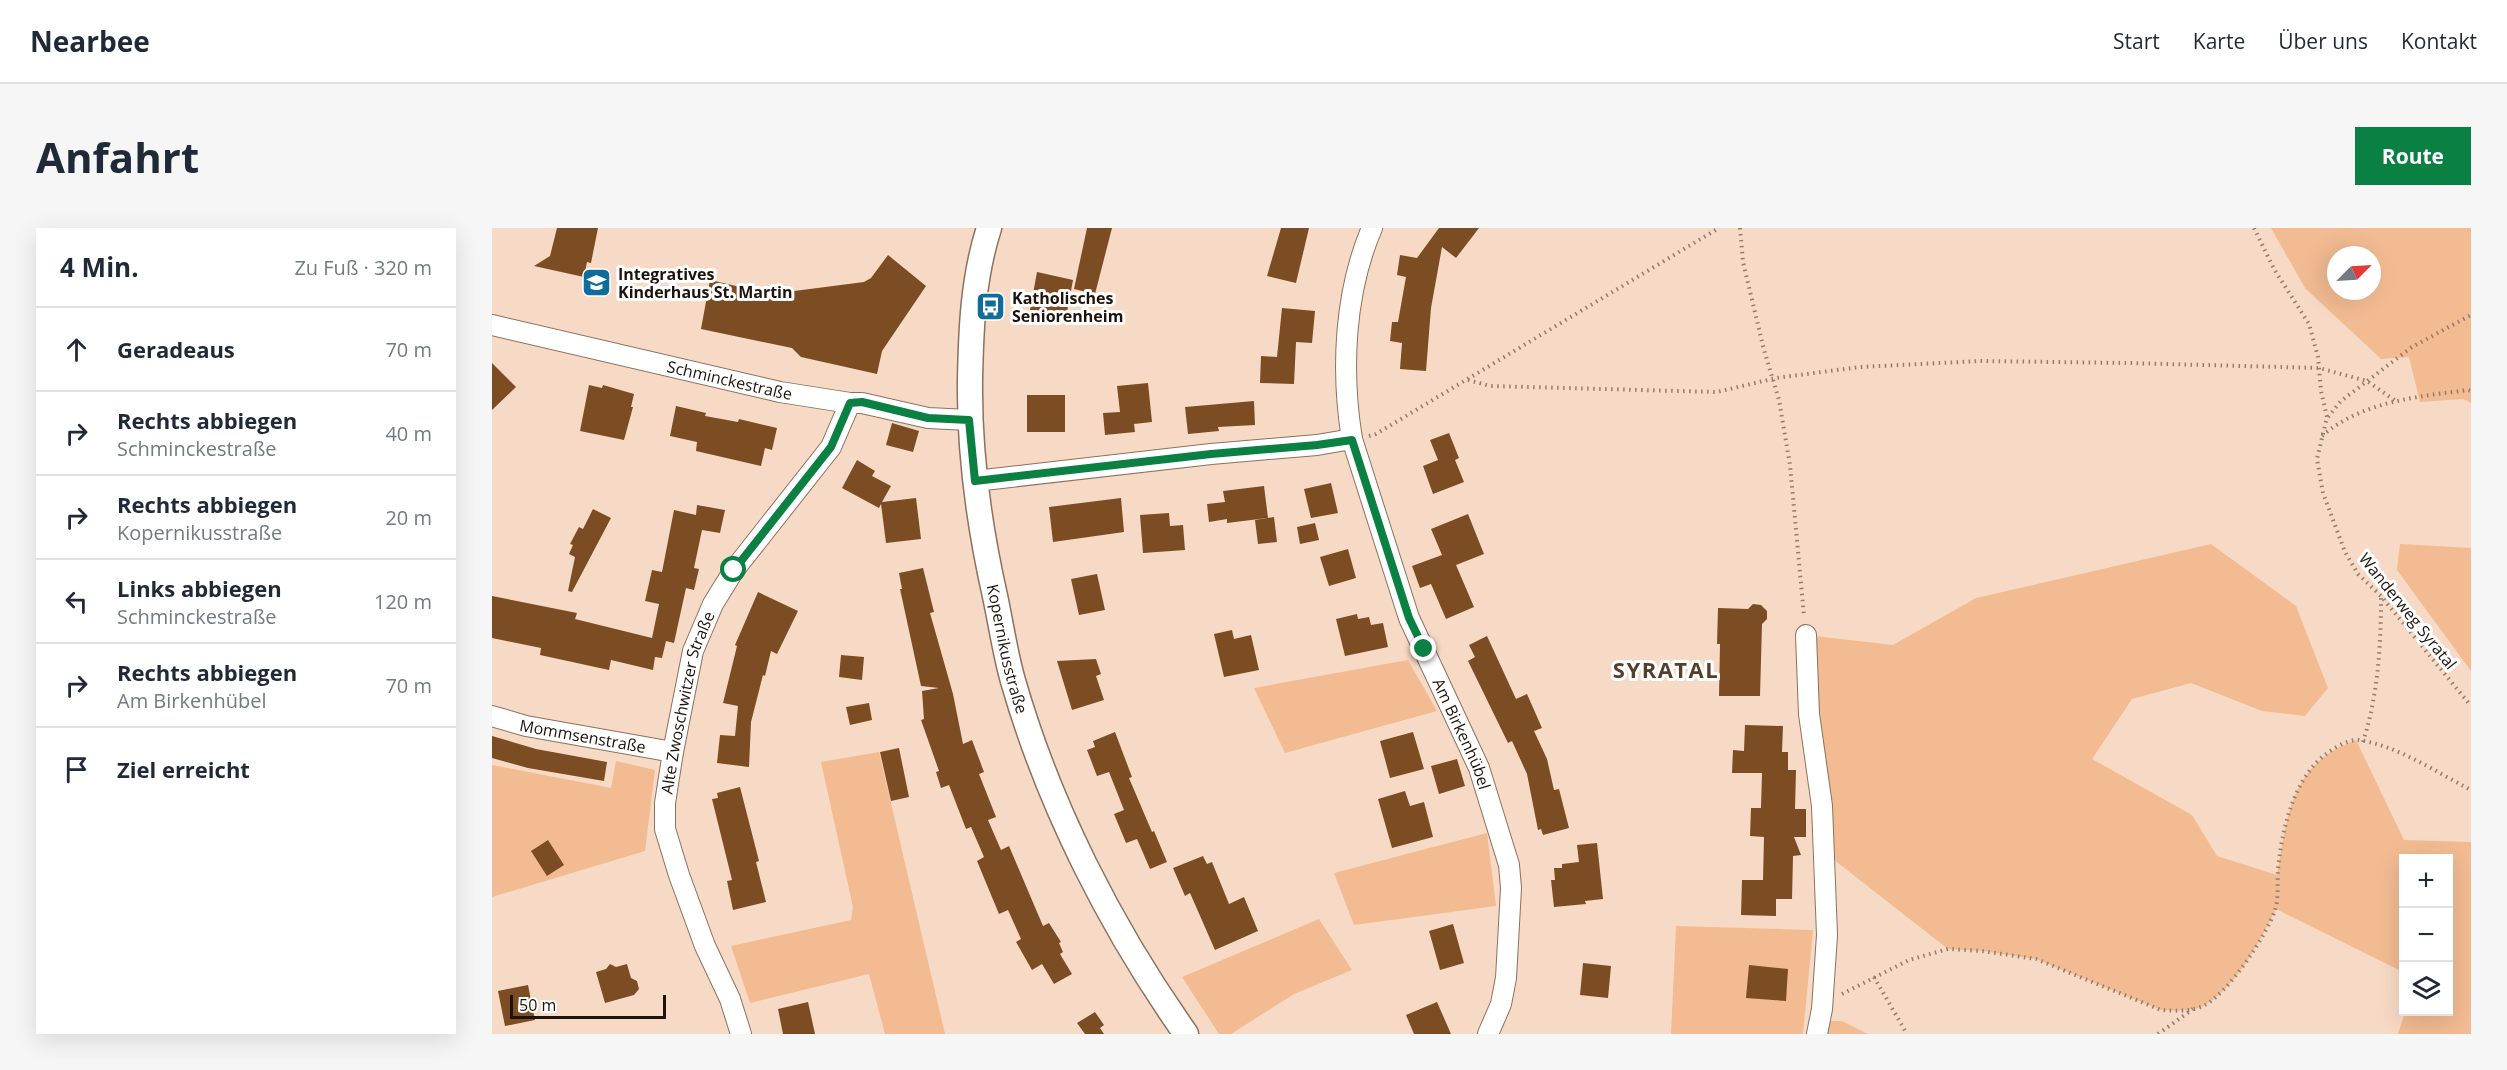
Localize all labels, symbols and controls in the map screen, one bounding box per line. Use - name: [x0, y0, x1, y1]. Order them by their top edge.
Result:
- text: Nearbee: [30, 22, 150, 60]
- text: Start: [2113, 27, 2160, 55]
- text: Karte: [2193, 27, 2245, 55]
- text: Über uns: [2278, 27, 2368, 55]
- text: Kontakt: [2401, 27, 2477, 55]
- button: Route: [2355, 127, 2471, 185]
- text: Anfahrt: [36, 128, 199, 185]
- north arrow: [2327, 246, 2381, 300]
- text: 4 Min.: [60, 249, 139, 285]
- text: Zu Fuß · 320 m: [294, 254, 432, 281]
- place label: Integratives Kinderhaus St. Martin: [618, 263, 793, 303]
- school or university icon: Integratives Kinderhaus St. Martin: [581, 267, 613, 299]
- place label: Katholisches Seniorenheim: [1012, 287, 1123, 327]
- bus stop icon: Katholisches Seniorenheim: [975, 291, 1007, 323]
- icon: ahead: [60, 333, 93, 366]
- text: Geradeaus: [117, 334, 235, 364]
- text: 70 m: [385, 336, 432, 363]
- street label: Schminckestraße: [665, 355, 794, 405]
- text: Rechts abbiegen: [117, 405, 297, 435]
- icon: right: [60, 417, 93, 450]
- text: 40 m: [385, 420, 432, 447]
- text: Schminckestraße: [117, 435, 277, 462]
- text: Rechts abbiegen: [117, 489, 297, 519]
- icon: right: [60, 501, 93, 534]
- text: 20 m: [385, 504, 432, 531]
- text: Kopernikusstraße: [117, 519, 282, 546]
- street label: Wanderweg Syratal: [2354, 548, 2462, 674]
- route start: [720, 556, 746, 582]
- text: Links abbiegen: [117, 573, 282, 603]
- street label: Kopernikusstraße: [982, 582, 1033, 716]
- icon: left: [60, 585, 93, 618]
- text: 120 m: [374, 588, 432, 615]
- text: Schminckestraße: [117, 603, 277, 630]
- street label: Alte Zwoschwitzer Straße: [656, 608, 720, 796]
- route end: [1410, 635, 1436, 661]
- district label: SYRATAL: [1613, 654, 1719, 684]
- text: Rechts abbiegen: [117, 657, 297, 687]
- icon: right: [60, 669, 93, 702]
- text: 70 m: [385, 672, 432, 699]
- street label: Am Birkenhübel: [1428, 675, 1496, 792]
- text: Am Birkenhübel: [117, 687, 267, 714]
- street label: Mommsenstraße: [518, 714, 648, 758]
- icon: arrive: [60, 753, 93, 786]
- text: Ziel erreicht: [117, 754, 250, 784]
- map controls: [2399, 854, 2453, 1016]
- button: +: [2399, 854, 2453, 908]
- button: −: [2399, 908, 2453, 962]
- button: layers: [2399, 962, 2453, 1016]
- scale bar: [510, 992, 666, 1020]
- text: 50 m: [519, 994, 556, 1016]

